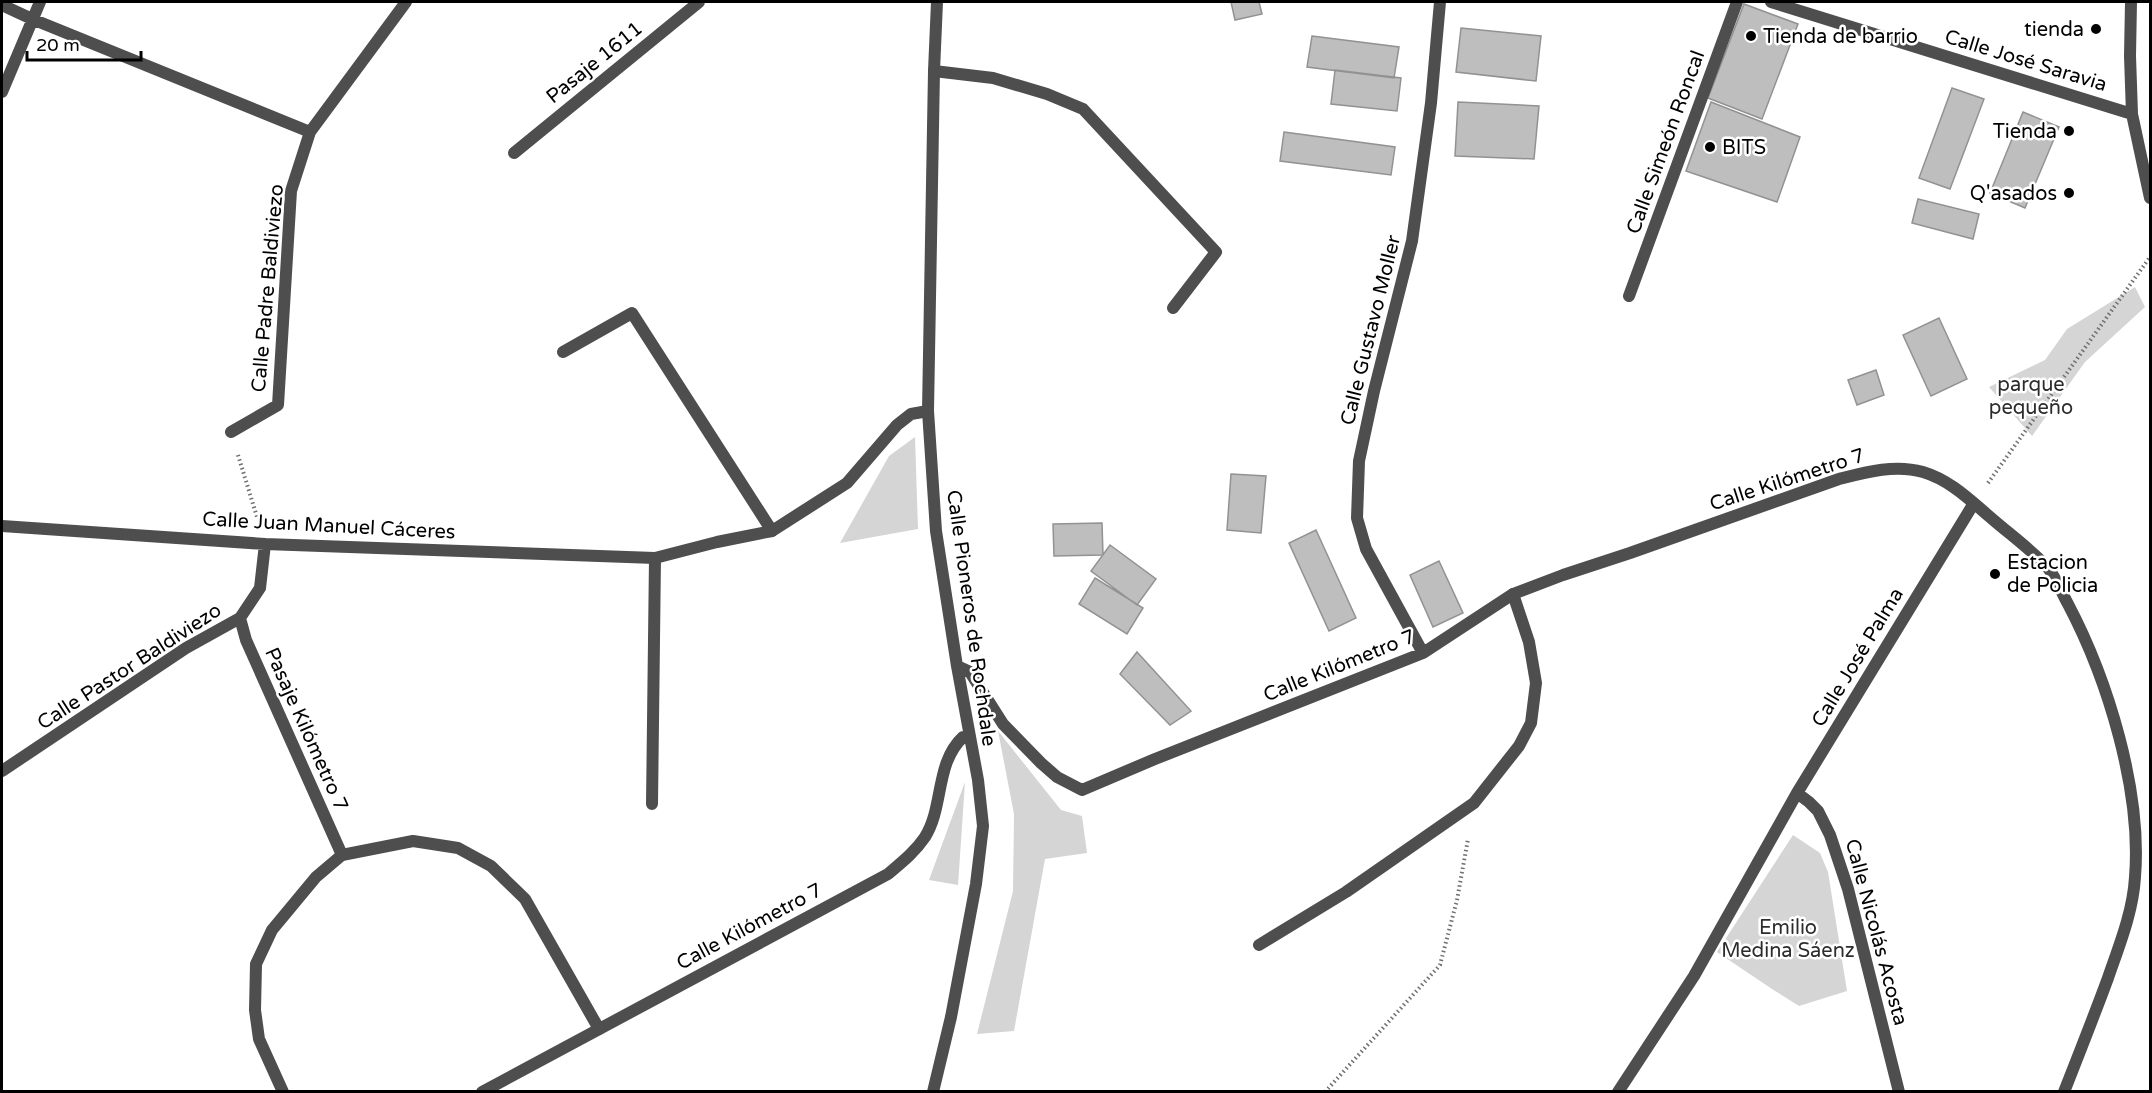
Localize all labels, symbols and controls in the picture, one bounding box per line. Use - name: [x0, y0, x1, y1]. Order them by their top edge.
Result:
- street label: Pasaje 1611: [542, 17, 648, 109]
- place label: tienda: [2024, 18, 2084, 42]
- marker: tienda: [2089, 22, 2103, 36]
- scale bar: [27, 24, 141, 62]
- place label: Tienda de barrio: [1763, 25, 1918, 49]
- street label: Calle José Saravia: [1942, 25, 2110, 97]
- marker: Tienda de barrio: [1744, 29, 1758, 43]
- text: 20 m: [36, 34, 80, 56]
- street label: Calle Simeón Roncal: [1622, 47, 1710, 237]
- place label: Tienda: [1993, 120, 2057, 144]
- marker: Tienda: [2062, 124, 2076, 138]
- place label: BITS: [1722, 136, 1766, 160]
- marker: BITS: [1703, 140, 1717, 154]
- place label: Q'asados: [1970, 182, 2057, 206]
- street label: Calle Padre Baldiviezo: [247, 183, 289, 393]
- marker: Q'asados: [2062, 186, 2076, 200]
- street label: Calle Gustavo Moller: [1336, 232, 1406, 428]
- park label: parque pequeño: [1989, 373, 2073, 420]
- street label: Calle Kilómetro 7: [1707, 444, 1868, 516]
- street label: Calle Pioneros de Rochdale: [941, 489, 1001, 748]
- street label: Calle Juan Manuel Cáceres: [202, 507, 456, 545]
- place label: Estacion de Policia: [2007, 551, 2098, 598]
- marker: Estacion de Policia: [1988, 567, 2002, 581]
- street label: Calle José Palma: [1807, 584, 1909, 731]
- street label: Calle Pastor Baldiviezo: [33, 598, 226, 735]
- street label: Calle Kilómetro 7: [1260, 625, 1419, 707]
- street label: Pasaje Kilómetro 7: [259, 644, 353, 815]
- street label: Calle Nicolás Acosta: [1840, 836, 1912, 1028]
- street label: Calle Kilómetro 7: [672, 878, 827, 975]
- park label: Emilio Medina Sáenz: [1721, 916, 1855, 963]

